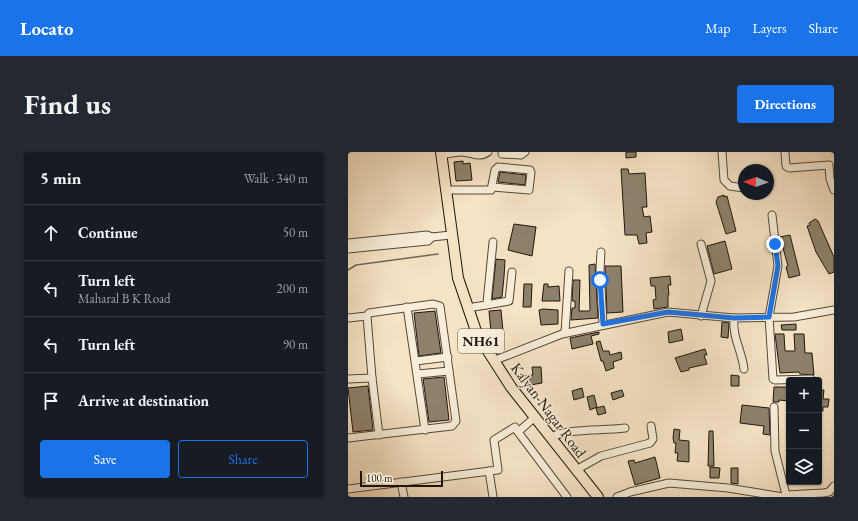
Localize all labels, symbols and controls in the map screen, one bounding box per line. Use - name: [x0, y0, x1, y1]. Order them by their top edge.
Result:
- text: Locato: [20, 16, 74, 41]
- text: Map: [705, 19, 730, 37]
- text: Layers: [752, 19, 787, 37]
- text: Share: [809, 19, 838, 37]
- button: Directions: [737, 85, 834, 123]
- text: Find us: [24, 86, 111, 122]
- north arrow: [738, 164, 774, 200]
- text: 5 min: [40, 167, 81, 189]
- text: Walk · 340 m: [244, 170, 308, 187]
- icon: ahead: [40, 222, 62, 244]
- text: Continue: [78, 223, 138, 242]
- text: 50 m: [283, 224, 308, 241]
- route end: [766, 235, 784, 253]
- text: Turn left: [78, 271, 135, 290]
- route start: [591, 271, 609, 289]
- icon: left: [40, 278, 62, 300]
- text: 200 m: [277, 280, 308, 297]
- text: Maharal B K Road: [78, 290, 171, 307]
- road number: NH61: [458, 329, 504, 353]
- icon: left: [40, 334, 62, 356]
- text: Turn left: [78, 335, 135, 354]
- text: 90 m: [283, 336, 308, 353]
- street label: Kalyan-Nagar Road: [507, 359, 591, 462]
- map controls: [786, 377, 822, 485]
- button: +: [786, 377, 822, 413]
- icon: arrive: [40, 390, 62, 412]
- text: Arrive at destination: [78, 391, 209, 410]
- button: −: [786, 413, 822, 449]
- button: Save: [40, 440, 170, 478]
- button: Share: [178, 440, 308, 478]
- button: layers: [786, 449, 822, 485]
- scale bar: [360, 469, 443, 488]
- text: 100 m: [366, 471, 393, 485]

